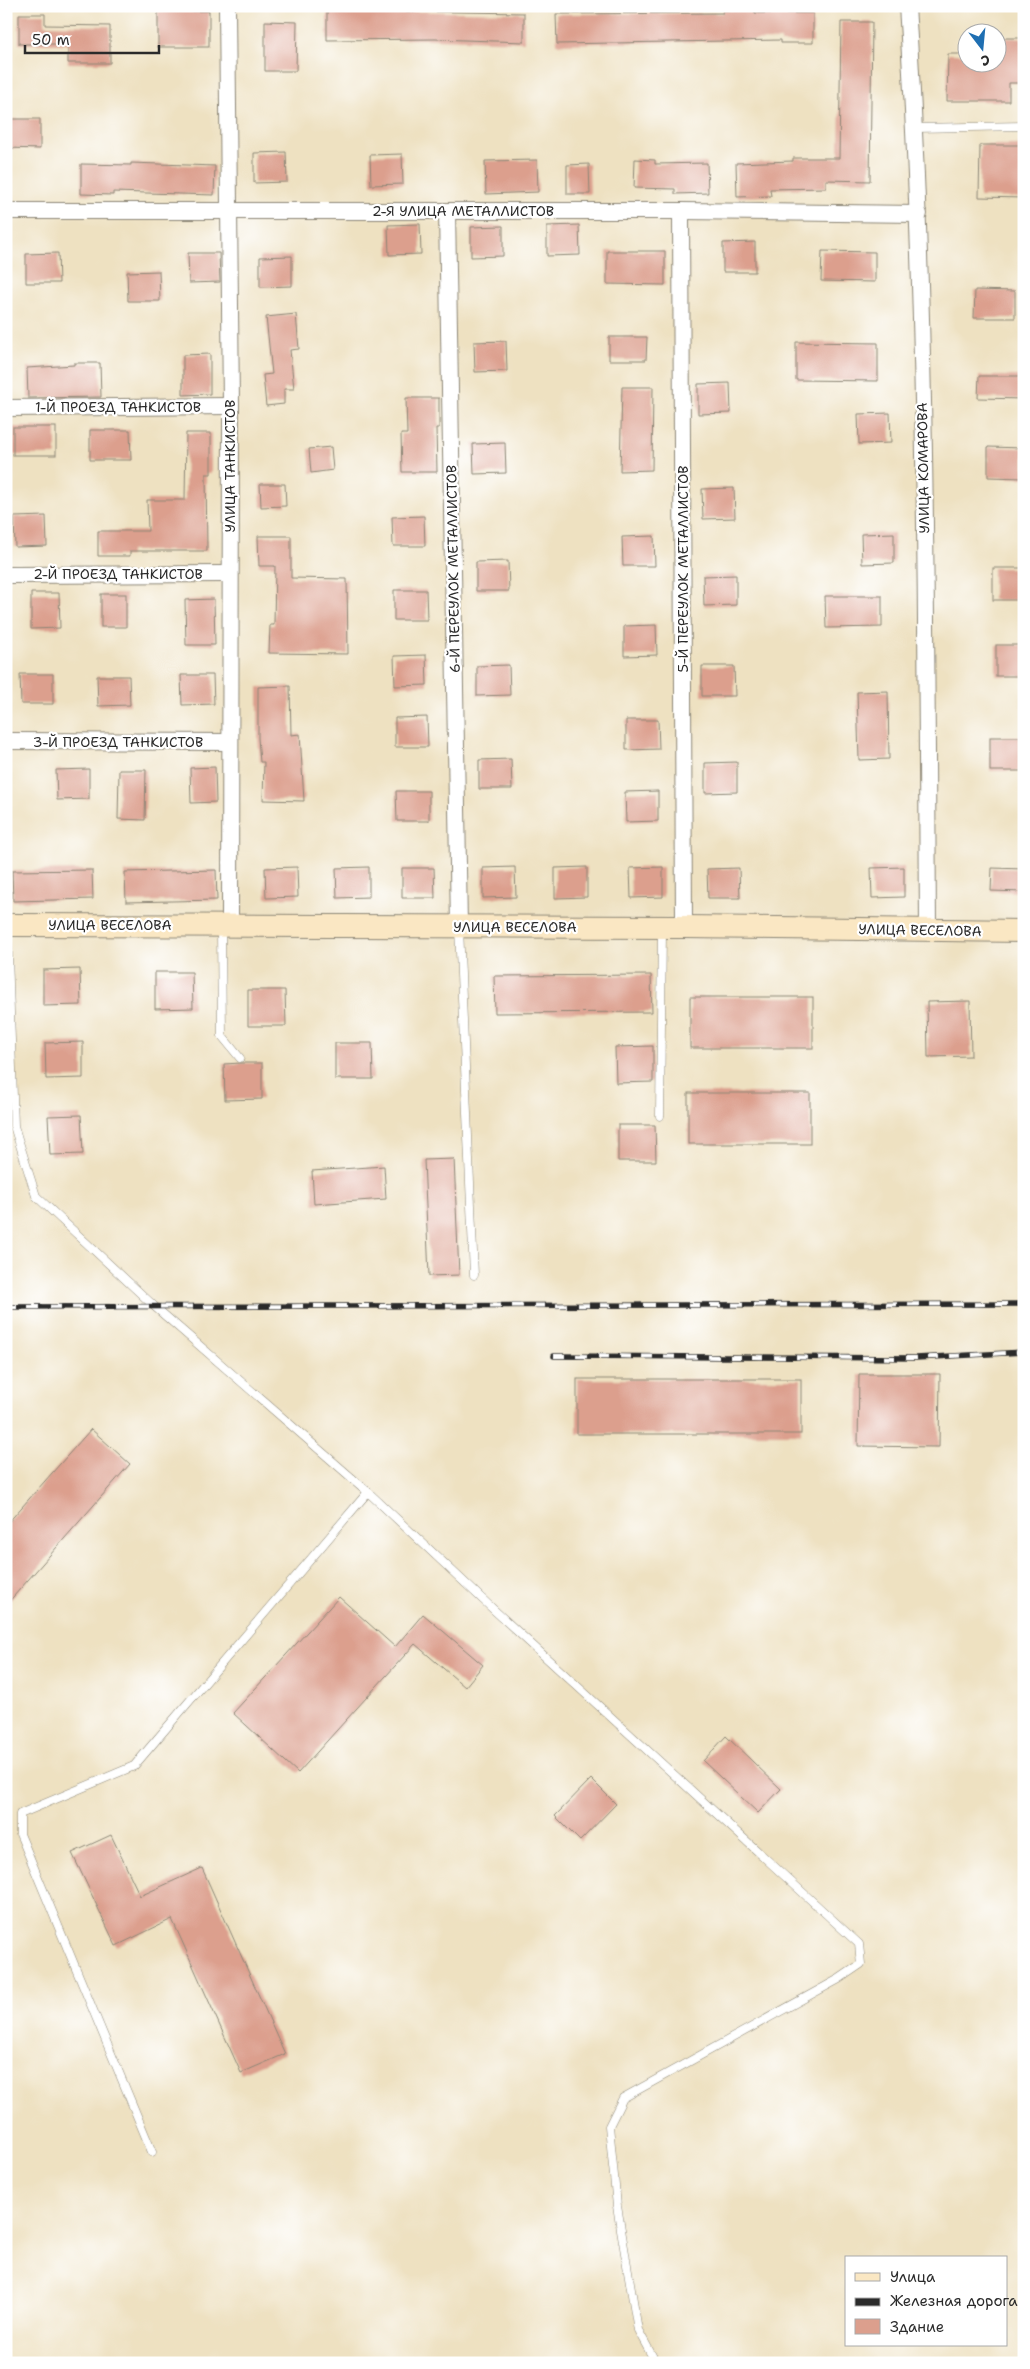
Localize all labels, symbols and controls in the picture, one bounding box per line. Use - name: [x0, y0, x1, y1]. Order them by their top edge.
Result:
- scale bar: [25, 22, 159, 54]
- north arrow: [958, 22, 1008, 72]
- text: 50 m: [32, 30, 70, 50]
- text: С: [979, 51, 992, 70]
- street label: 2-Я УЛИЦА МЕТАЛЛИСТОВ: [372, 202, 554, 220]
- street label: 1-Й ПРОЕЗД ТАНКИСТОВ: [35, 398, 201, 416]
- street label: УЛИЦА ТАНКИСТОВ: [221, 400, 239, 532]
- street label: УЛИЦА КОМАРОВА: [913, 402, 933, 534]
- street label: 6-Й ПЕРЕУЛОК МЕТАЛЛИСТОВ: [442, 465, 464, 673]
- street label: 5-Й ПЕРЕУЛОК МЕТАЛЛИСТОВ: [674, 465, 692, 673]
- street label: 2-Й ПРОЕЗД ТАНКИСТОВ: [33, 565, 203, 583]
- street label: 3-Й ПРОЕЗД ТАНКИСТОВ: [33, 733, 203, 751]
- street label: УЛИЦА ВЕСЕЛОВА: [48, 916, 172, 934]
- street label: УЛИЦА ВЕСЕЛОВА: [453, 918, 577, 936]
- street label: УЛИЦА ВЕСЕЛОВА: [858, 920, 982, 940]
- legend: [845, 2256, 1008, 2346]
- text: Улица: [890, 2267, 936, 2287]
- text: Железная дорога: [890, 2291, 1018, 2311]
- text: Здание: [890, 2317, 944, 2337]

